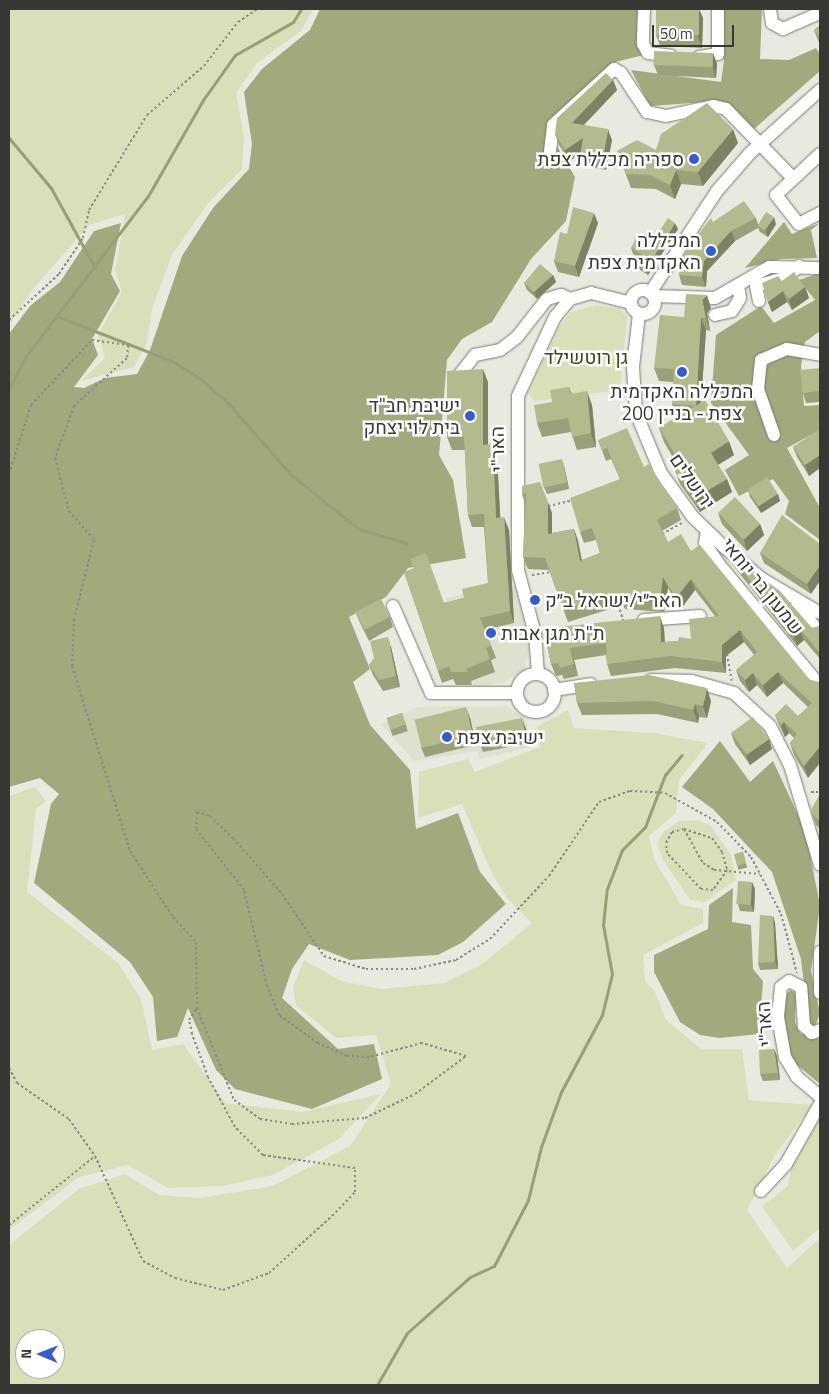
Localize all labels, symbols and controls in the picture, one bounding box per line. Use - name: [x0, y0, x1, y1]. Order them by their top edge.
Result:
- scale bar: [654, 15, 736, 47]
- text: 50 m: [660, 22, 693, 45]
- place label: ספריה מכללת צפת: [538, 148, 684, 170]
- marker: ספריה מכללת צפת: [688, 153, 700, 165]
- place label: המכללה האקדמית צפת: [588, 229, 701, 273]
- marker: המכללה האקדמית צפת: [705, 245, 717, 257]
- park label: גן רוטשילד: [544, 346, 628, 368]
- marker: המכללה האקדמית צפת - בניין 200: [676, 366, 688, 378]
- place label: המכללה האקדמית צפת - בניין 200: [610, 380, 754, 424]
- place label: ישיבת חב"ד בית לוי יצחק: [363, 394, 460, 438]
- marker: ישיבת חב"ד בית לוי יצחק: [464, 410, 476, 422]
- street label: האר"י: [485, 426, 509, 472]
- street label: ירושלים: [666, 449, 720, 513]
- street label: שמעון בר יוחאי: [717, 533, 809, 639]
- place label: האר״י/ישראל ב״ק: [545, 589, 682, 611]
- marker: האר״י/ישראל ב״ק: [529, 594, 541, 606]
- place label: ת"ת מגן אבות: [501, 622, 605, 644]
- marker: ת"ת מגן אבות: [485, 627, 497, 639]
- place label: ישיבת צפת: [457, 726, 544, 748]
- marker: ישיבת צפת: [441, 731, 453, 743]
- street label: האר"י: [751, 1001, 777, 1047]
- north arrow: [15, 1329, 65, 1379]
- text: N: [15, 1349, 36, 1359]

